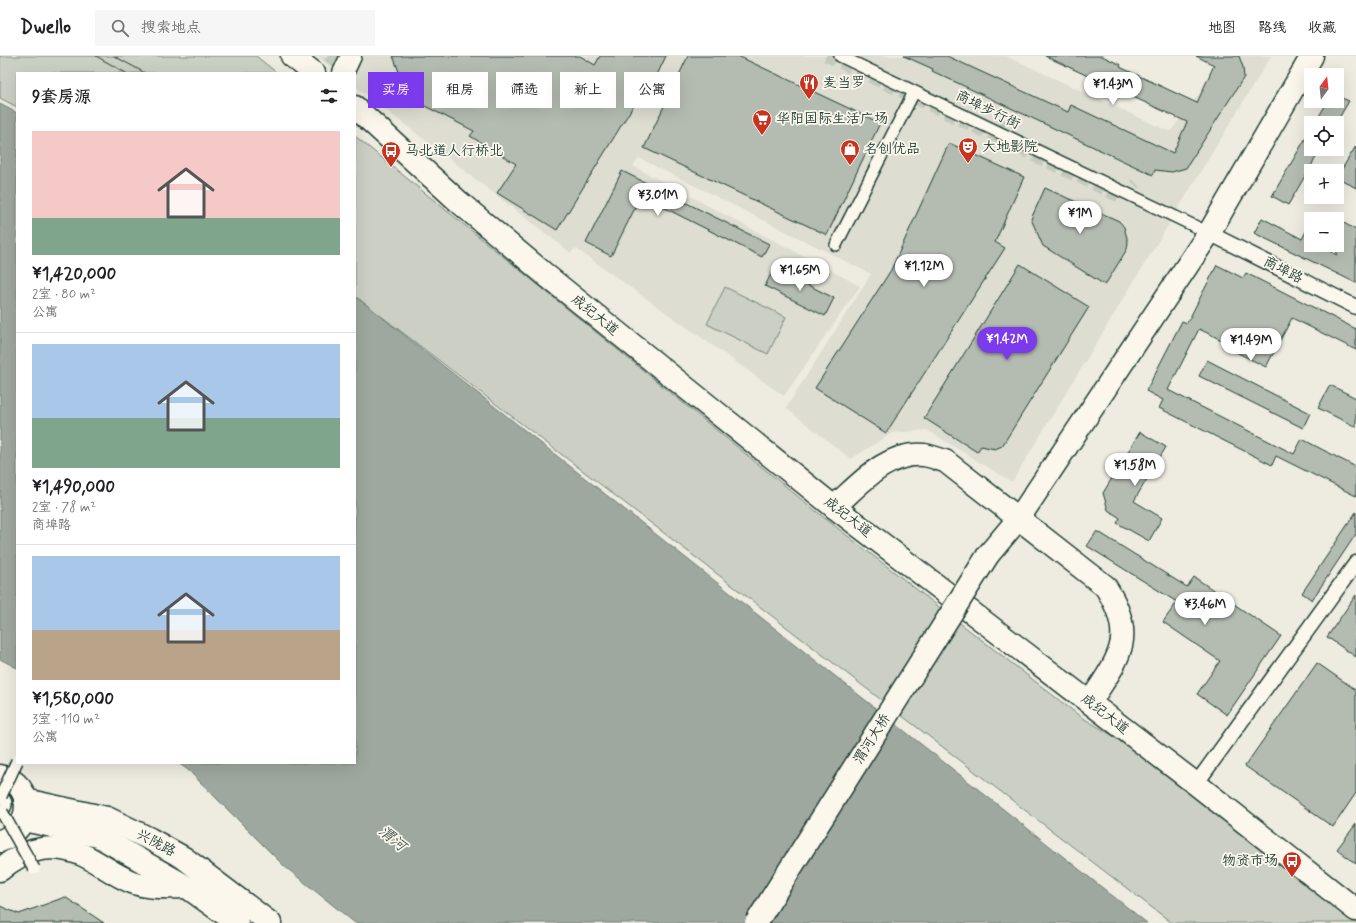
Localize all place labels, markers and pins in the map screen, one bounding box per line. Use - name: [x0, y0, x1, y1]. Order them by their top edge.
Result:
- restaurant icon: 麦当罗: [798, 72, 820, 100]
- pin: ¥1.43M: [1080, 72, 1146, 106]
- place label: 麦当罗: [823, 74, 865, 92]
- supermarket icon: 华阳国际生活广场: [751, 108, 773, 136]
- place label: 华阳国际生活广场: [776, 110, 888, 128]
- theatre icon: 大地影院: [957, 136, 979, 164]
- shop icon: 名创优品: [839, 138, 861, 166]
- place label: 大地影院: [982, 138, 1038, 156]
- bus stop icon: 马北道人行桥北: [380, 140, 402, 168]
- place label: 名创优品: [864, 140, 920, 158]
- place label: 马北道人行桥北: [405, 142, 503, 160]
- pin: ¥3.01M: [625, 183, 691, 217]
- pin: ¥1M: [1061, 201, 1099, 235]
- pin: ¥1.12M: [891, 254, 957, 288]
- pin: ¥1.65M: [767, 258, 833, 292]
- pin: ¥1.42M: [974, 327, 1040, 361]
- pin: ¥1.49M: [1218, 328, 1284, 362]
- pin: ¥1.58M: [1102, 453, 1168, 487]
- pin: ¥3.46M: [1172, 592, 1238, 626]
- bus stop icon: 物资市场: [1281, 850, 1303, 878]
- place label: 物资市场: [1222, 852, 1278, 870]

